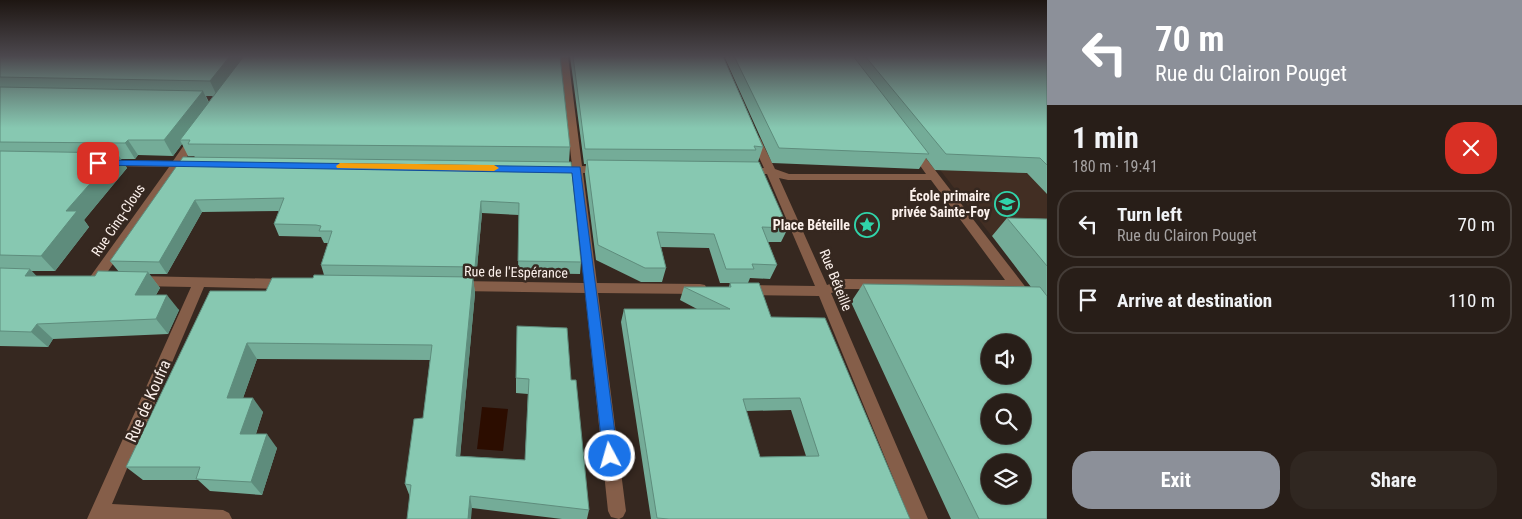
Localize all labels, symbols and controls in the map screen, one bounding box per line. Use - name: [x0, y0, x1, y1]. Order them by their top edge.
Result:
- text: 70 m: [1155, 19, 1224, 60]
- icon: left: [1072, 20, 1137, 85]
- text: Rue du Clairon Pouget: [1155, 61, 1347, 86]
- text: 1 min: [1072, 120, 1139, 155]
- button: close: [1445, 122, 1497, 174]
- pin: [77, 142, 119, 184]
- icon: arrive: [84, 149, 112, 177]
- text: 180 m · 19:41: [1072, 157, 1158, 176]
- street label: Rue Cinq-Clous: [88, 181, 148, 259]
- place label: École primaire privée Sainte-Foy: [892, 187, 991, 220]
- school or university icon: École primaire privée Sainte-Foy: [994, 191, 1020, 217]
- text: Turn left: [1117, 203, 1182, 226]
- icon: left: [1074, 210, 1102, 238]
- place icon: Place Béteille: [854, 212, 880, 238]
- text: 70 m: [1458, 213, 1495, 236]
- place label: Place Béteille: [773, 217, 850, 233]
- text: Rue du Clairon Pouget: [1117, 226, 1257, 245]
- street label: Rue Béteille: [816, 247, 856, 314]
- street label: Rue de l'Espérance: [464, 263, 568, 281]
- icon: arrive: [1074, 286, 1102, 314]
- text: Arrive at destination: [1117, 289, 1272, 312]
- text: 110 m: [1448, 289, 1495, 312]
- map controls: [981, 334, 1031, 504]
- button: sound: [981, 334, 1031, 384]
- street label: Rue de Koufra: [121, 357, 175, 445]
- button: search: [981, 394, 1031, 444]
- position arrow: [583, 429, 635, 481]
- button: Exit: [1072, 451, 1280, 509]
- button: Share: [1290, 451, 1497, 509]
- button: layers: [981, 454, 1031, 504]

